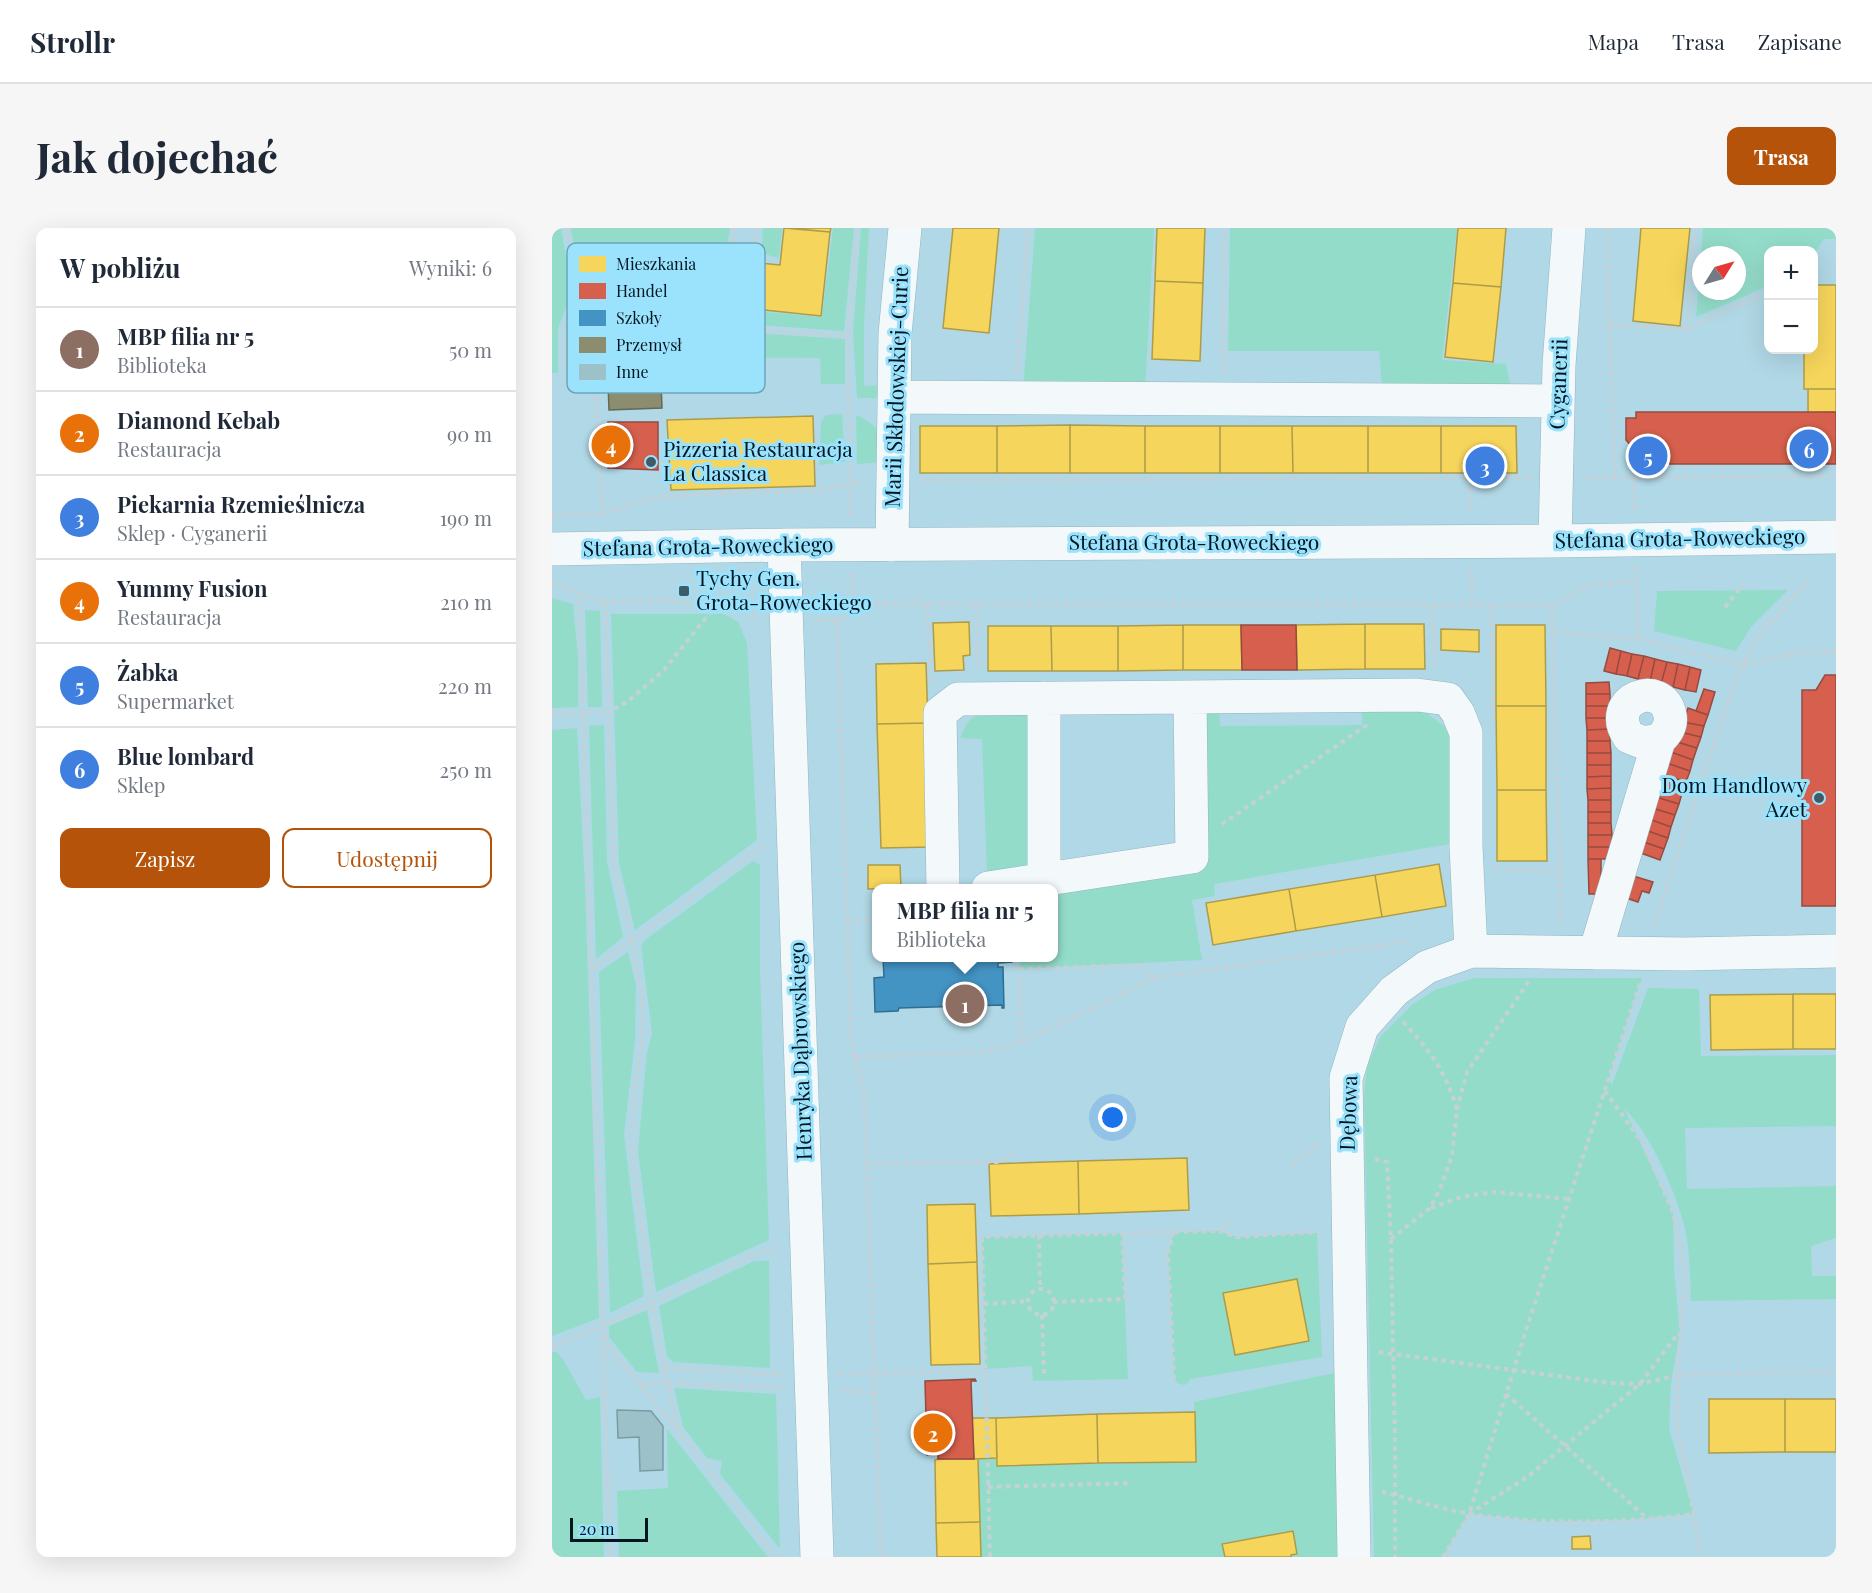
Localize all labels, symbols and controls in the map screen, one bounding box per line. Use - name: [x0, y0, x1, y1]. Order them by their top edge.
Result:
- text: Strollr: [30, 23, 115, 60]
- text: Mapa: [1588, 27, 1639, 55]
- text: Trasa: [1672, 27, 1725, 55]
- text: Zapisane: [1758, 27, 1842, 55]
- button: Trasa: [1727, 127, 1836, 185]
- text: Jak dojechać: [36, 128, 278, 184]
- legend: [567, 243, 765, 393]
- north arrow: [1692, 246, 1746, 300]
- map controls: [1764, 246, 1818, 354]
- button: +: [1764, 246, 1818, 300]
- text: W pobliżu: [60, 250, 181, 285]
- text: Mieszkania: [616, 253, 696, 274]
- text: Wyniki: 6: [409, 254, 492, 281]
- street label: Marii Skłodowskiej-Curie: [877, 266, 913, 508]
- text: Handel: [616, 280, 668, 301]
- button: −: [1764, 300, 1818, 354]
- text: Szkoły: [616, 307, 662, 328]
- text: MBP filia nr 5: [117, 321, 254, 351]
- text: Przemysł: [616, 334, 682, 355]
- text: 1: [76, 336, 83, 363]
- text: 50 m: [449, 336, 492, 363]
- street label: Cyganerii: [1541, 338, 1573, 430]
- text: Biblioteka: [117, 351, 207, 378]
- text: Inne: [616, 361, 649, 382]
- text: Diamond Kebab: [117, 405, 280, 435]
- text: 2: [74, 420, 85, 447]
- text: 90 m: [447, 420, 492, 447]
- pin: 4: [592, 422, 630, 468]
- pin: 6: [1790, 426, 1828, 472]
- place label: Pizzeria Restauracja La Classica: [663, 434, 853, 486]
- pin: 5: [1628, 434, 1668, 478]
- text: Restauracja: [117, 435, 222, 462]
- pin: 3: [1466, 444, 1504, 488]
- marker: Pizzeria Restauracja La Classica: [644, 455, 658, 469]
- text: Piekarnia Rzemieślnicza: [117, 489, 365, 519]
- text: 3: [75, 504, 84, 531]
- text: 190 m: [440, 504, 492, 531]
- text: Sklep · Cyganerii: [117, 519, 267, 546]
- street label: Stefana Grota-Roweckiego: [1554, 521, 1805, 553]
- street label: Stefana Grota-Roweckiego: [1069, 527, 1319, 555]
- street label: Stefana Grota-Roweckiego: [582, 529, 833, 561]
- place label: Tychy Gen. Grota-Roweckiego: [696, 563, 872, 615]
- text: Yummy Fusion: [117, 573, 268, 603]
- marker: Tychy Gen. Grota-Roweckiego: [677, 584, 691, 598]
- text: 4: [74, 588, 85, 615]
- text: 210 m: [440, 588, 492, 615]
- text: Restauracja: [117, 603, 222, 630]
- text: Żabka: [117, 657, 179, 687]
- text: 5: [75, 672, 84, 699]
- text: 220 m: [438, 672, 492, 699]
- text: Supermarket: [117, 687, 234, 714]
- text: Blue lombard: [117, 741, 254, 771]
- text: 6: [74, 756, 85, 783]
- text: 250 m: [439, 756, 492, 783]
- place label: Dom Handlowy Azet: [1662, 770, 1808, 822]
- text: Sklep: [117, 771, 165, 798]
- marker: Dom Handlowy Azet: [1812, 791, 1826, 805]
- button: Zapisz: [60, 828, 270, 888]
- button: Udostępnij: [282, 828, 492, 888]
- popup: [872, 884, 1058, 962]
- text: MBP filia nr 5: [897, 895, 1034, 925]
- text: Biblioteka: [897, 925, 986, 952]
- street label: Henryka Dąbrowskiego: [781, 941, 817, 1161]
- pin: 1: [946, 982, 984, 1026]
- street label: Dębowa: [1332, 1074, 1362, 1151]
- your location: [1098, 1103, 1127, 1132]
- pin: 2: [914, 1410, 952, 1456]
- scale bar: [570, 1515, 648, 1542]
- text: 20 m: [579, 1518, 614, 1539]

